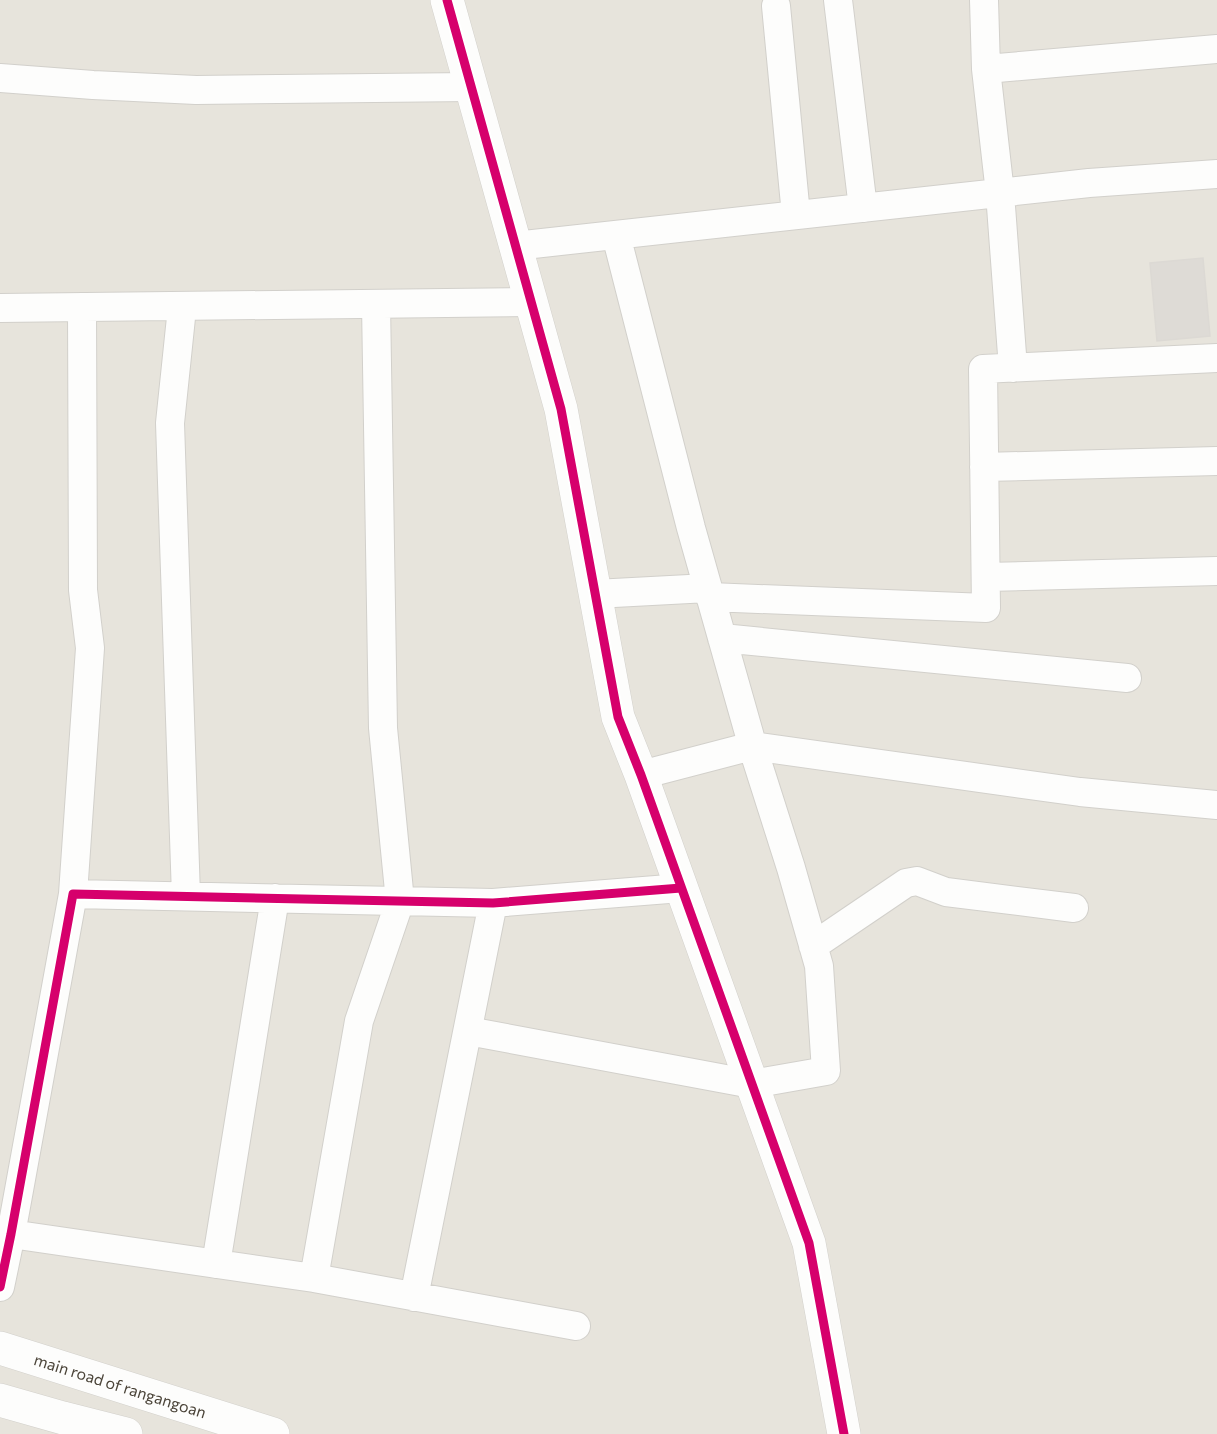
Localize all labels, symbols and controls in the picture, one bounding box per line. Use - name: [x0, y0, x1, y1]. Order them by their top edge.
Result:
- street label: main road of rangangoan: [32, 1349, 209, 1421]

